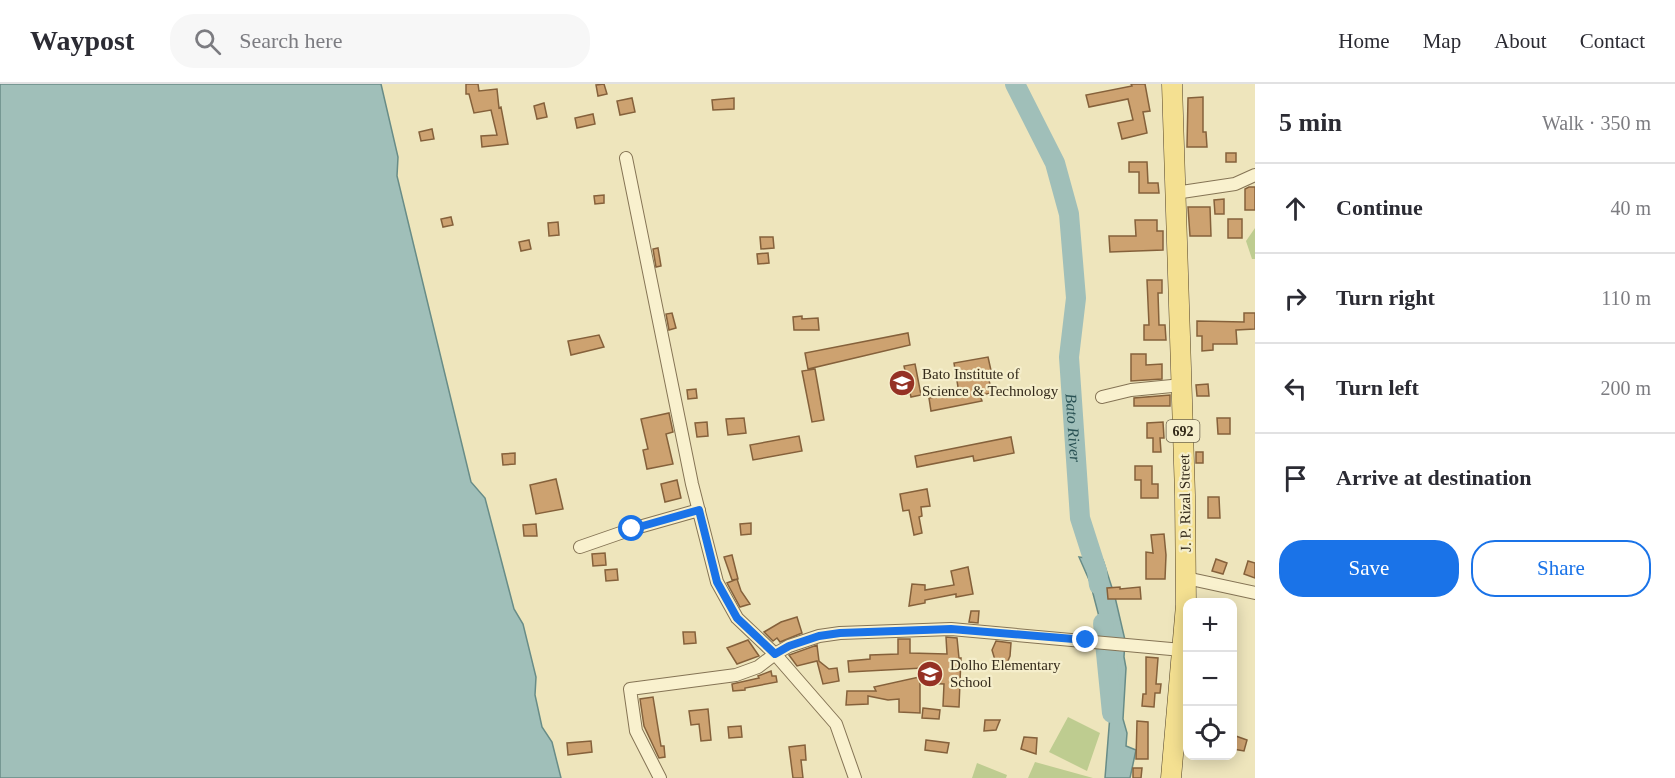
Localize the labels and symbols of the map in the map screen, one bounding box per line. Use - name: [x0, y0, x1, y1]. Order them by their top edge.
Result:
- place label: Bato Institute of Science & Technology: [922, 366, 1059, 399]
- school or university icon: Bato Institute of Science & Technology: [887, 368, 917, 398]
- water label: Bato River: [1063, 393, 1084, 463]
- road number: 692: [1166, 420, 1200, 442]
- street label: J. P. Rizal Street: [1176, 453, 1194, 552]
- route start: [618, 515, 644, 541]
- route end: [1072, 626, 1098, 652]
- place label: Dolho Elementary School: [950, 657, 1061, 690]
- school or university icon: Dolho Elementary School: [915, 659, 945, 689]

